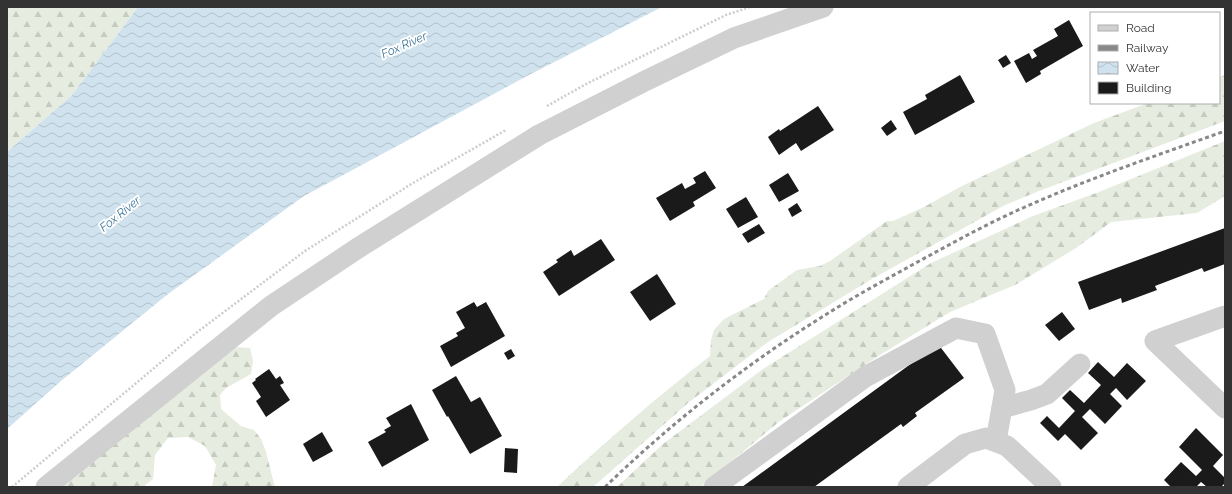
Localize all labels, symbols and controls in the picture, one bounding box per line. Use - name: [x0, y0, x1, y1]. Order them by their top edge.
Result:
- legend: [1090, 12, 1220, 104]
- text: Road: [1126, 21, 1155, 35]
- water label: Fox River: [379, 28, 430, 61]
- text: Railway: [1126, 41, 1169, 55]
- text: Water: [1126, 61, 1160, 75]
- text: Building: [1126, 81, 1172, 95]
- water label: Fox River: [97, 193, 144, 235]

